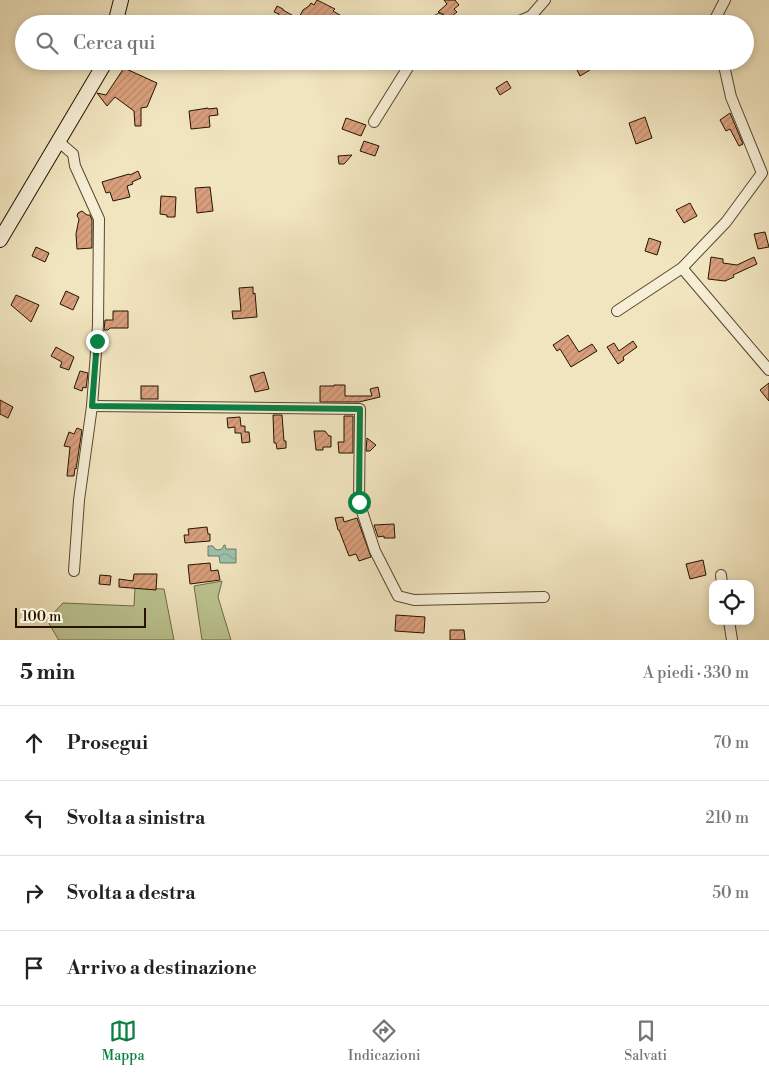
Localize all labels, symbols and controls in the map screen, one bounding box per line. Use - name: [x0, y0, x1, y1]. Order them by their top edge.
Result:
- search box: [15, 15, 754, 70]
- icon: search: [33, 29, 61, 57]
- text: Cerca qui: [73, 31, 156, 55]
- route end: [86, 330, 109, 353]
- route start: [348, 491, 371, 514]
- map controls: [709, 580, 754, 625]
- button: locate: [709, 580, 754, 625]
- scale bar: [15, 605, 146, 628]
- text: 100 m: [22, 608, 61, 626]
- text: 5 min: [20, 660, 75, 686]
- text: A piedi · 330 m: [643, 663, 749, 683]
- icon: ahead: [20, 729, 48, 757]
- text: Prosegui: [67, 731, 148, 755]
- text: 70 m: [713, 733, 749, 753]
- icon: left: [20, 804, 48, 832]
- text: Svolta a sinistra: [67, 806, 205, 830]
- text: 210 m: [705, 808, 749, 828]
- icon: right: [20, 879, 48, 907]
- text: Svolta a destra: [67, 881, 195, 905]
- text: 50 m: [712, 883, 749, 903]
- icon: arrive: [20, 954, 48, 982]
- text: Arrivo a destinazione: [67, 956, 257, 980]
- tab: Mappa: [102, 1017, 145, 1065]
- tab: Indicazioni: [348, 1017, 421, 1065]
- tab: Salvati: [624, 1017, 667, 1065]

